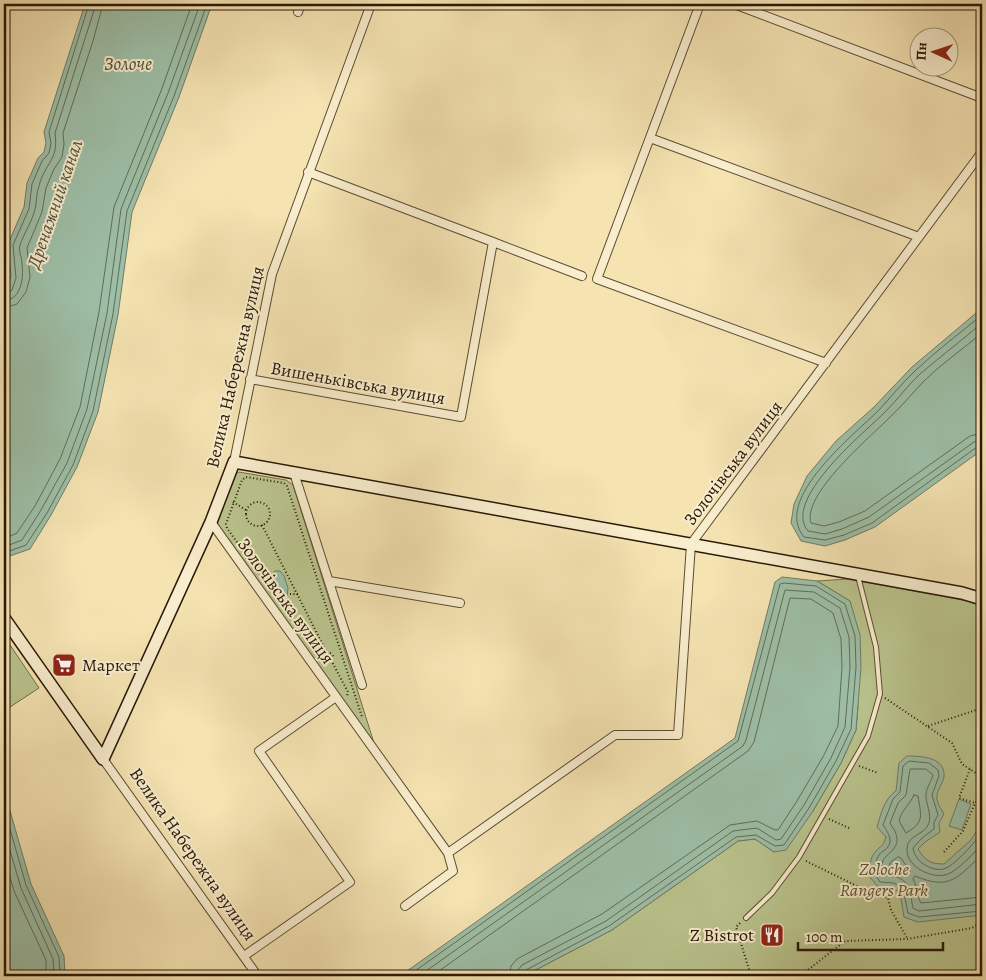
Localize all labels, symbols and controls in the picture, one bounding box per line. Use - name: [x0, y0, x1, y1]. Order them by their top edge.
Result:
- north arrow: [908, 28, 958, 78]
- text: Пн: [912, 42, 931, 61]
- water label: Золоче: [104, 51, 152, 77]
- water label: Дренажний канал: [20, 136, 89, 274]
- street label: Велика Набережна вулиця: [200, 264, 270, 470]
- street label: Вишеньківська вулиця: [269, 356, 447, 410]
- street label: Золочівська вулиця: [678, 396, 788, 530]
- street label: Золочівська вулиця: [232, 533, 340, 669]
- supermarket icon: Маркет: [51, 652, 77, 678]
- place label: Маркет: [82, 653, 140, 677]
- street label: Велика Набережна вулиця: [124, 763, 262, 945]
- park label: Zoloche Rangers Park: [840, 857, 928, 902]
- scale bar: [798, 920, 944, 952]
- restaurant icon: Z Bistrot: [759, 922, 785, 948]
- place label: Z Bistrot: [690, 923, 754, 947]
- text: 100 m: [806, 927, 843, 947]

